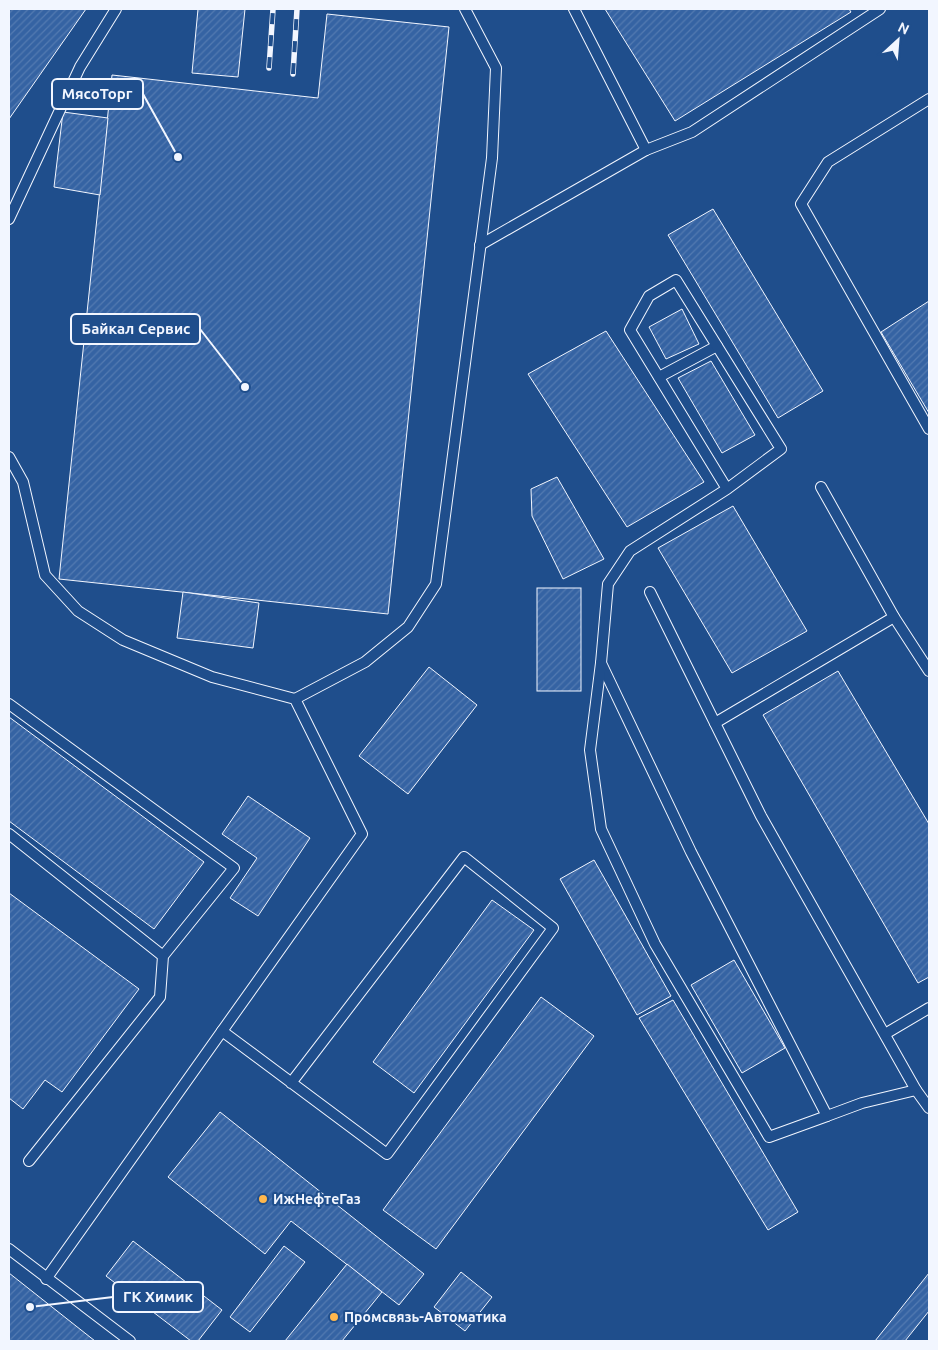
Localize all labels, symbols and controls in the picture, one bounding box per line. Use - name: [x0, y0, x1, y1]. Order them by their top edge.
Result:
- north arrow: [873, 15, 923, 65]
- text: N: [895, 19, 912, 38]
- callout: МясоТорг: [52, 79, 143, 109]
- text: МясоТорг: [62, 85, 133, 102]
- callout: Байкал Сервис: [71, 314, 200, 344]
- text: Байкал Сервис: [82, 320, 190, 337]
- place label: ИжНефтеГаз: [273, 1191, 361, 1207]
- marker: ИжНефтеГаз: [257, 1193, 269, 1205]
- callout: ГК Химик: [113, 1282, 203, 1312]
- text: ГК Химик: [123, 1288, 194, 1305]
- place label: Промсвязь-Автоматика: [344, 1309, 507, 1325]
- marker: Промсвязь-Автоматика: [328, 1311, 340, 1323]

